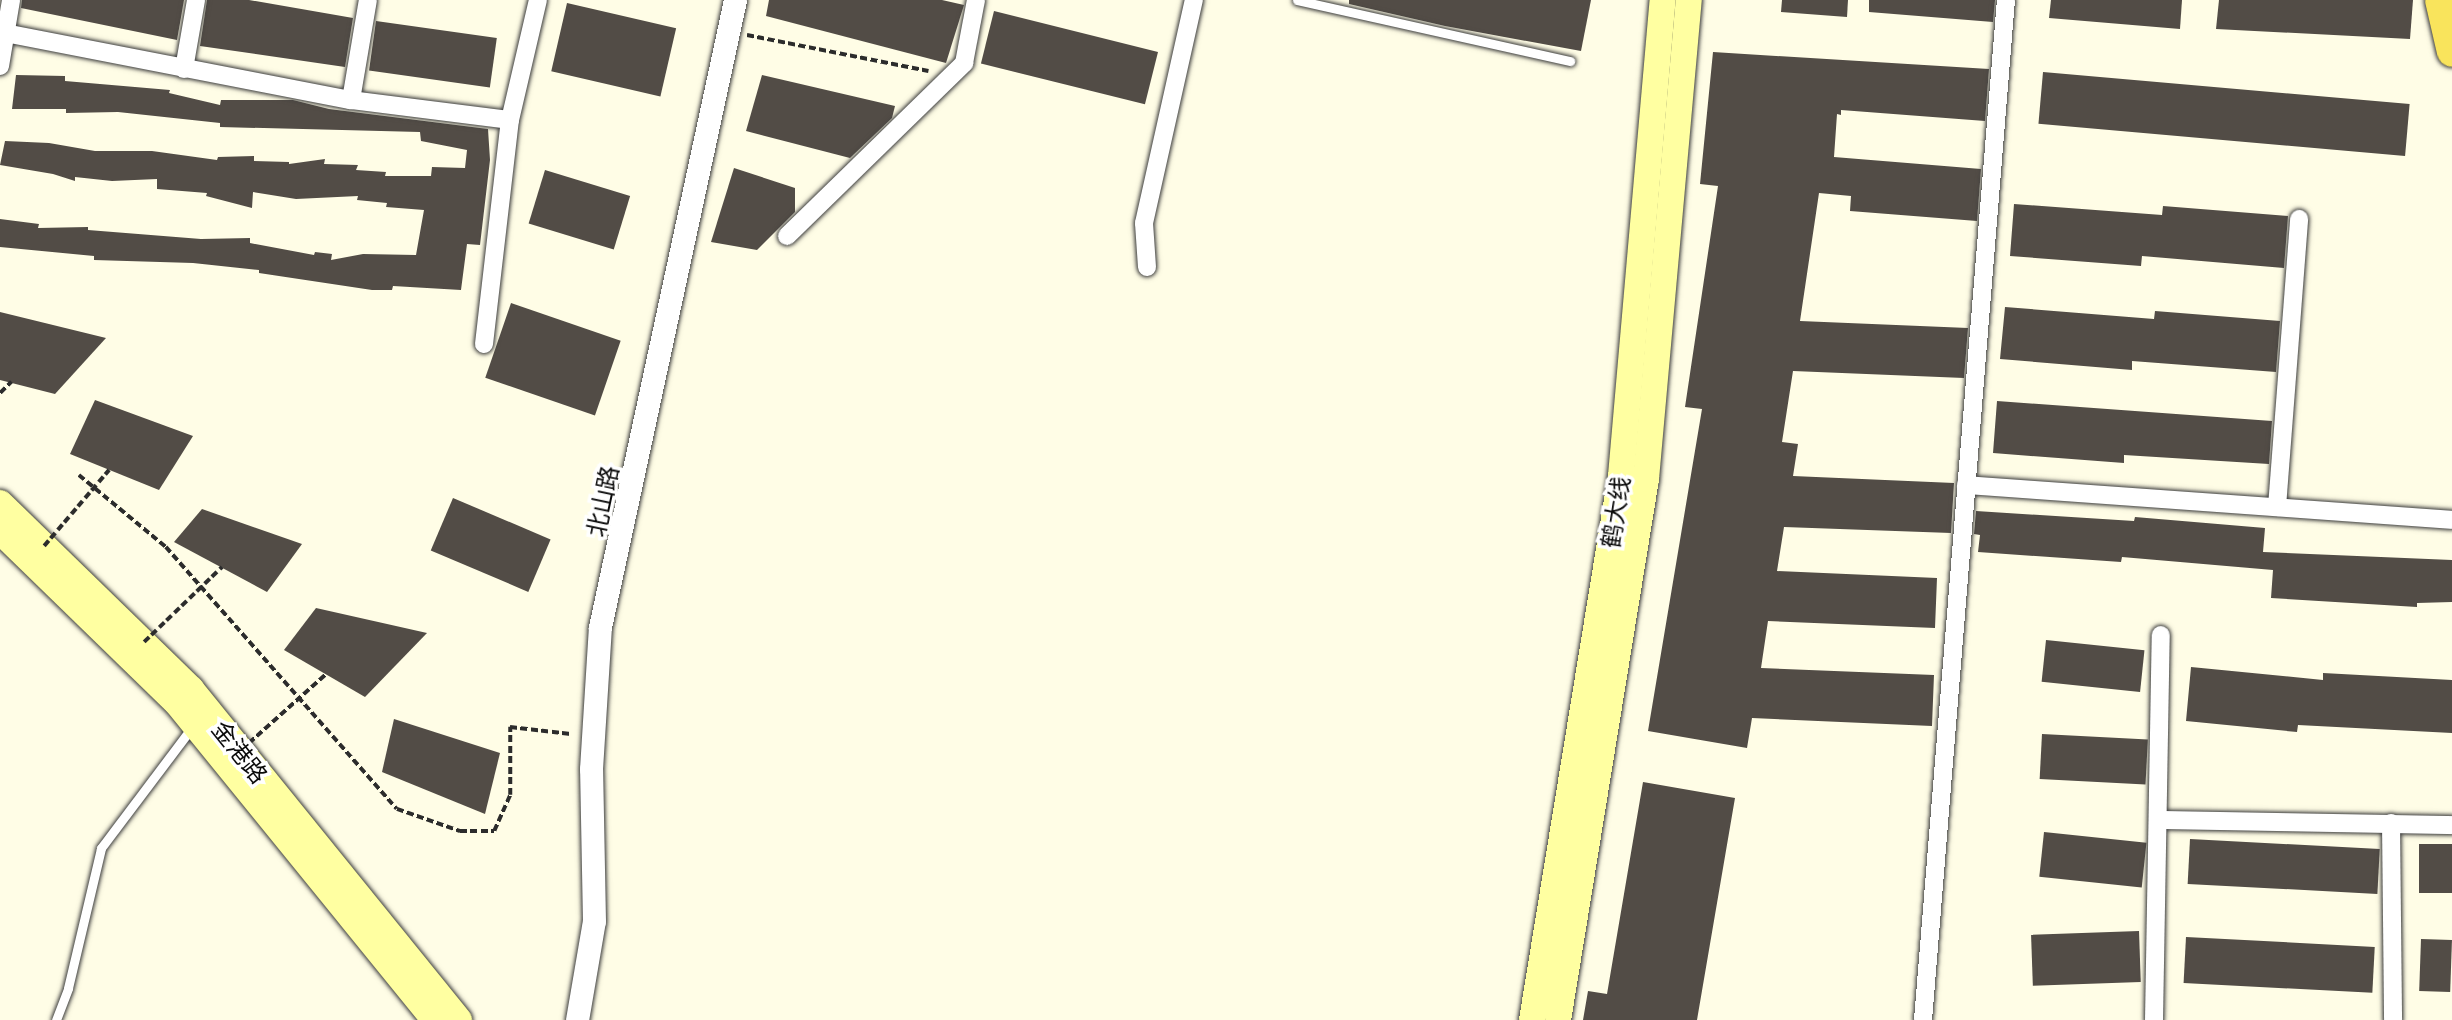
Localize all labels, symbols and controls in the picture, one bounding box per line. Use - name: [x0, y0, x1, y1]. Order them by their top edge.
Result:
- street label: 北山路: [579, 463, 623, 539]
- street label: 鹤大线: [1594, 474, 1634, 550]
- street label: 金港路: [207, 714, 275, 788]

